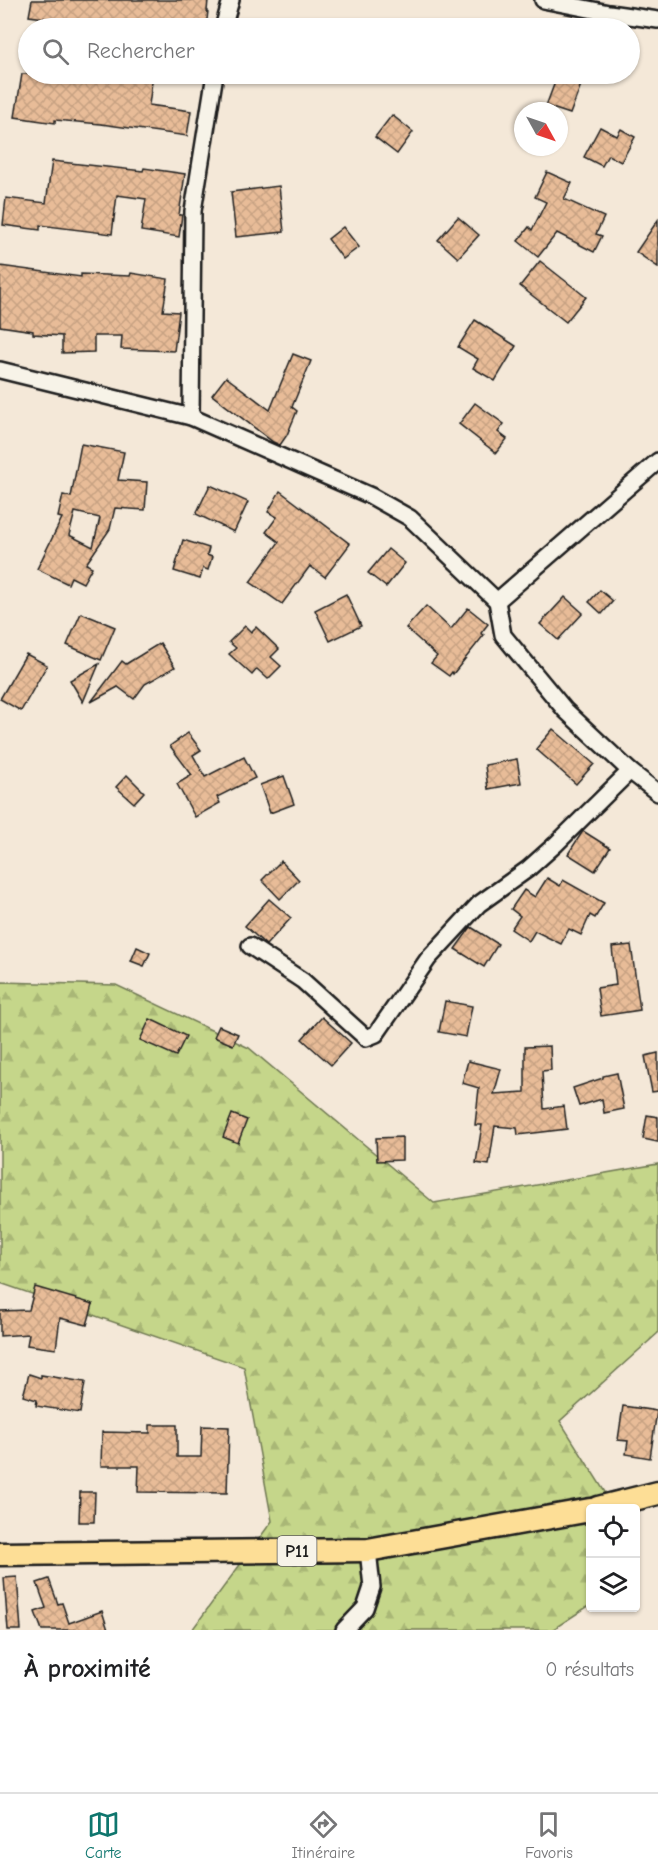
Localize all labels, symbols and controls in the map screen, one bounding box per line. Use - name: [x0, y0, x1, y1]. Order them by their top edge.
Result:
- search box: [18, 18, 640, 84]
- icon: search: [39, 35, 72, 68]
- text: Rechercher: [87, 38, 195, 64]
- north arrow: [514, 102, 568, 156]
- map controls: [586, 1504, 640, 1612]
- button: locate: [586, 1504, 640, 1558]
- road number: P11: [278, 1536, 316, 1566]
- button: layers: [586, 1558, 640, 1612]
- text: À proximité: [24, 1654, 151, 1684]
- text: 0 résultats: [545, 1658, 634, 1681]
- tab: Carte: [85, 1808, 122, 1862]
- tab: Itinéraire: [292, 1808, 355, 1862]
- tab: Favoris: [525, 1808, 573, 1862]

